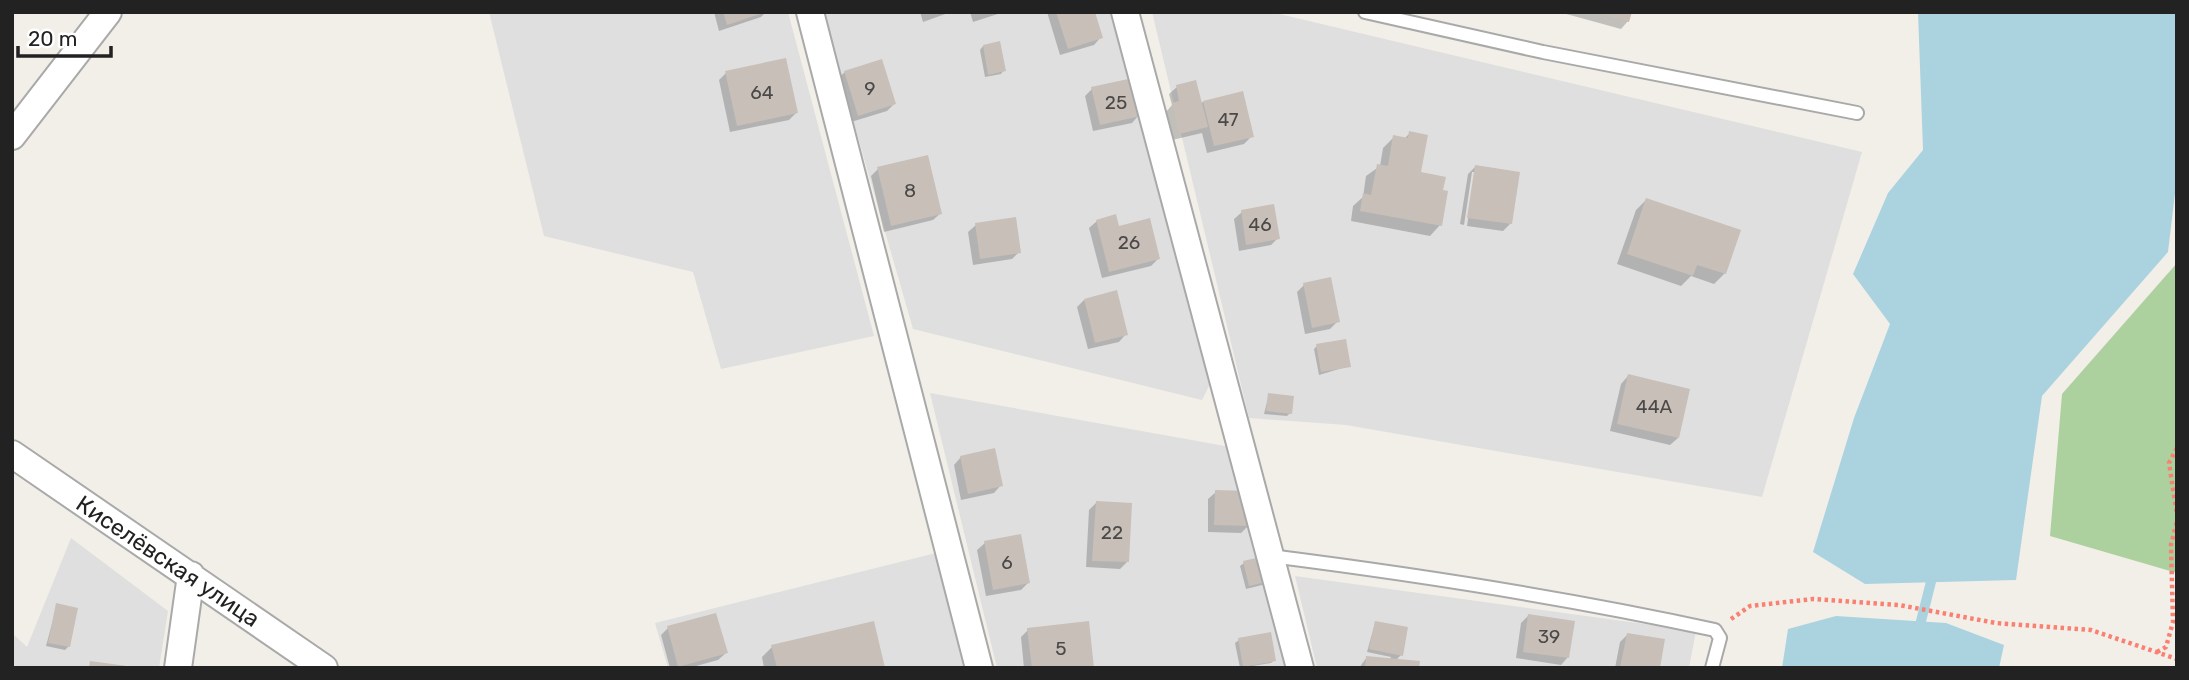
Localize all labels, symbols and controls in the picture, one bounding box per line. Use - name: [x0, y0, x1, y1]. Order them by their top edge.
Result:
- scale bar: [18, 14, 110, 58]
- text: 20 m: [28, 26, 77, 51]
- house number: 9: [864, 77, 876, 100]
- house number: 64: [750, 81, 774, 104]
- house number: 25: [1105, 91, 1127, 114]
- house number: 47: [1217, 108, 1239, 131]
- house number: 8: [904, 179, 916, 202]
- house number: 46: [1248, 213, 1272, 236]
- house number: 26: [1118, 231, 1140, 254]
- house number: 44А: [1636, 395, 1672, 418]
- street label: Киселёвская улица: [71, 489, 265, 633]
- house number: 22: [1101, 521, 1123, 544]
- house number: 6: [1001, 551, 1013, 574]
- house number: 39: [1538, 625, 1560, 648]
- house number: 5: [1055, 637, 1067, 660]

